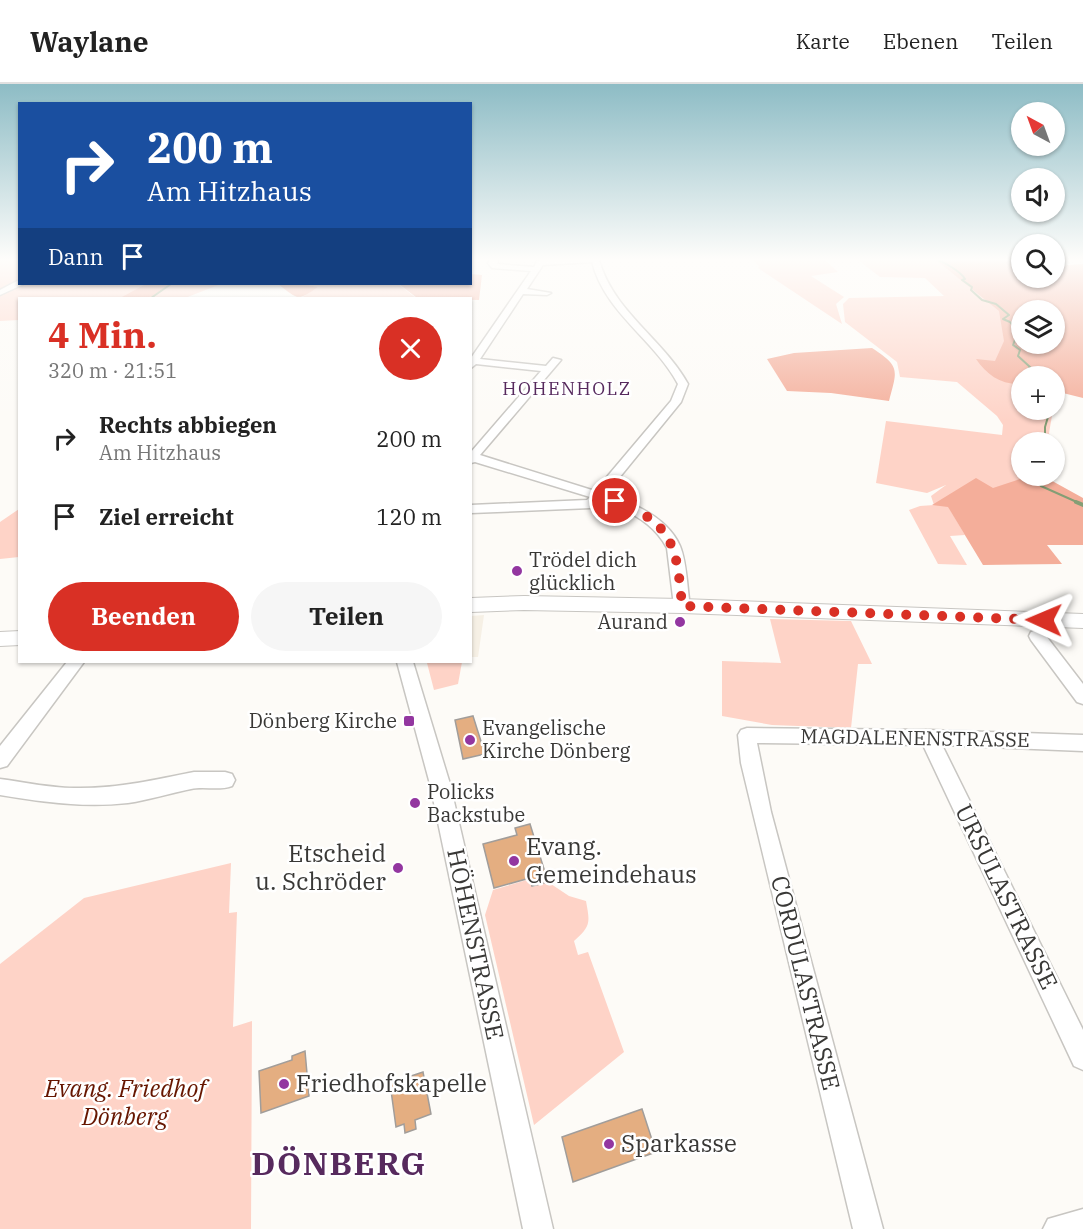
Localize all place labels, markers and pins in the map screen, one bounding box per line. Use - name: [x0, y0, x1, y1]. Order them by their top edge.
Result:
- pin: [589, 475, 640, 526]
- place label: Trödel dich glücklich: [529, 546, 637, 596]
- marker: Trödel dich glücklich: [510, 564, 524, 578]
- place label: Aurand: [598, 608, 668, 635]
- marker: Aurand: [673, 615, 687, 629]
- place label: Dönberg Kirche: [249, 707, 397, 734]
- marker: Dönberg Kirche: [402, 714, 416, 728]
- place label: Evangelische Kirche Dönberg: [482, 714, 630, 764]
- marker: Evangelische Kirche Dönberg: [463, 733, 477, 747]
- place label: Policks Backstube: [427, 778, 525, 828]
- marker: Policks Backstube: [408, 796, 422, 810]
- place label: Evang. Gemeindehaus: [526, 830, 697, 890]
- place label: Etscheid u. Schröder: [255, 837, 386, 897]
- marker: Evang. Gemeindehaus: [507, 854, 521, 868]
- marker: Etscheid u. Schröder: [391, 861, 405, 875]
- place label: Friedhofskapelle: [296, 1067, 487, 1099]
- marker: Friedhofskapelle: [277, 1077, 291, 1091]
- place label: Sparkasse: [621, 1127, 737, 1159]
- marker: Sparkasse: [602, 1137, 616, 1151]

